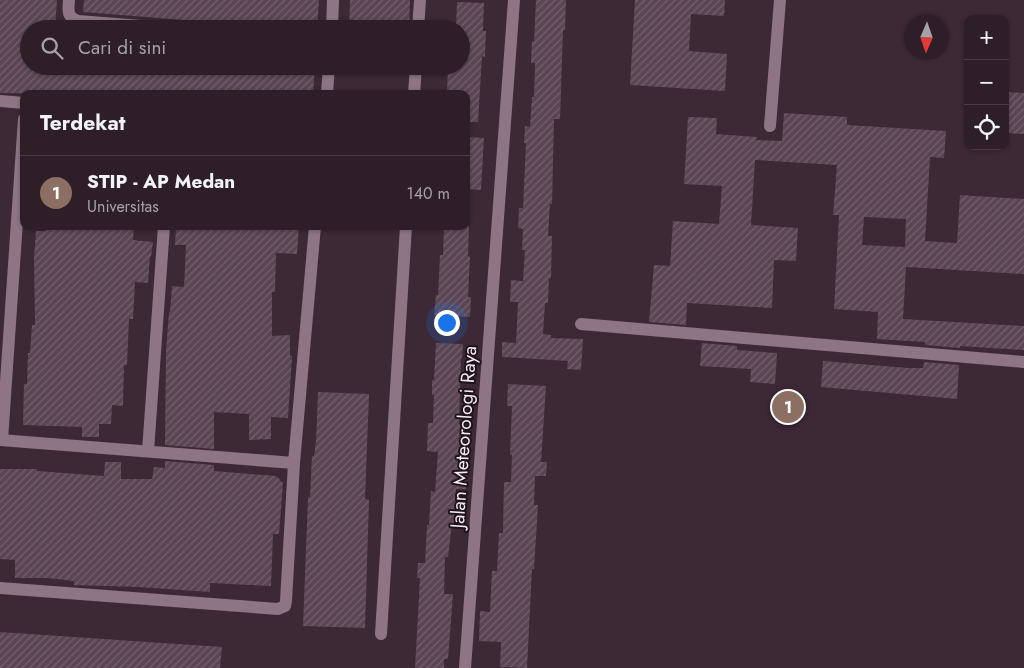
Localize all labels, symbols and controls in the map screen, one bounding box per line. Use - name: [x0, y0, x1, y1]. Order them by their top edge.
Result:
- north arrow: [904, 15, 949, 60]
- map controls: [964, 15, 1009, 150]
- button: +: [964, 15, 1009, 60]
- search box: [20, 20, 470, 75]
- icon: search: [38, 34, 66, 62]
- text: Cari di sini: [78, 34, 166, 61]
- button: −: [964, 60, 1009, 105]
- button: locate: [964, 105, 1009, 150]
- text: Terdekat: [40, 108, 125, 138]
- text: STIP - AP Medan: [87, 168, 235, 195]
- text: 1: [52, 182, 60, 205]
- text: 140 m: [407, 182, 450, 205]
- text: Universitas: [87, 195, 159, 218]
- your location: [434, 310, 460, 336]
- street label: Jalan Meteorologi Raya: [443, 345, 483, 532]
- pin: 1: [772, 388, 804, 426]

